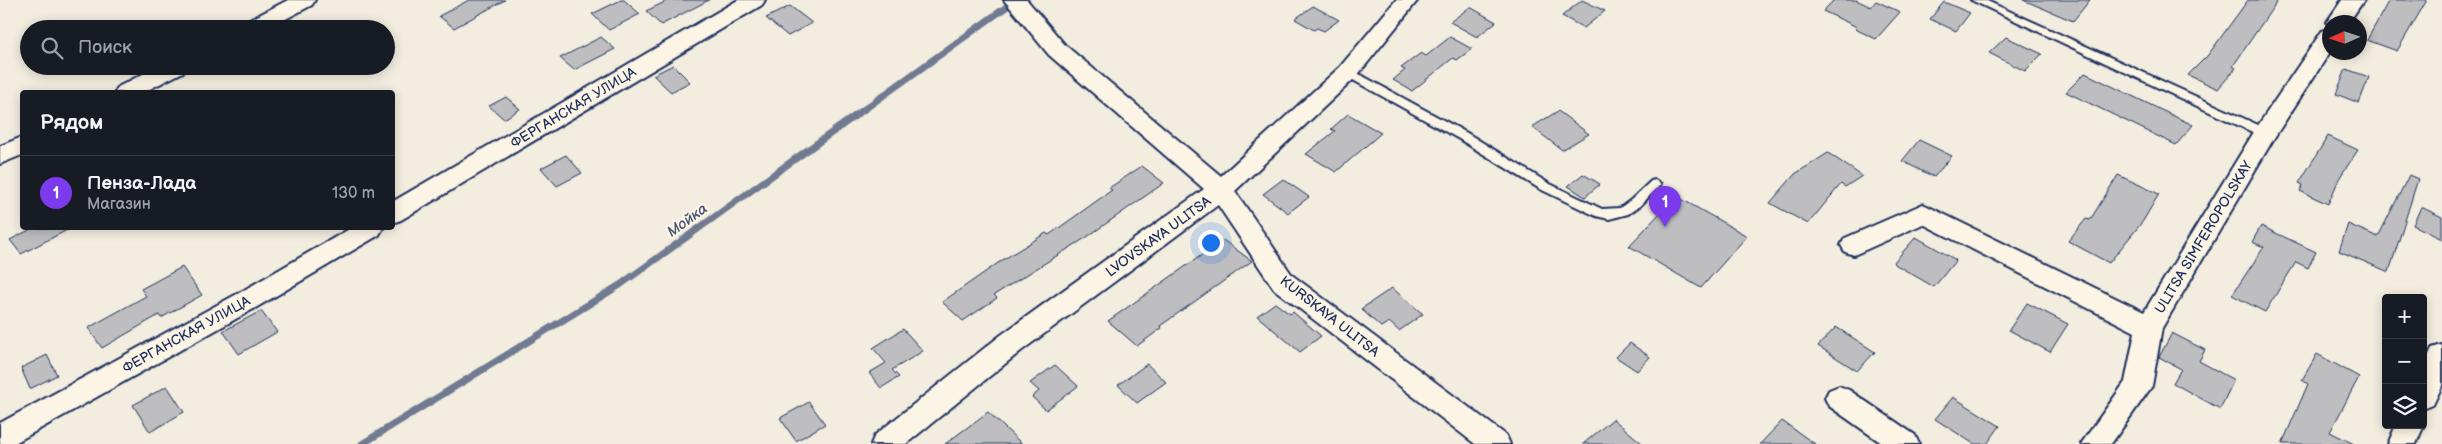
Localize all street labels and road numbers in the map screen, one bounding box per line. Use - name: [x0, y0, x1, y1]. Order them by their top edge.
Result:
- street label: ФЕРГАНСКАЯ УЛИЦА: [507, 63, 640, 152]
- street label: ULITSA SIMFEROPOLSKAY: [2151, 157, 2256, 317]
- street label: LVOVSKAYA ULITSA: [1102, 192, 1215, 280]
- street label: KURSKAYA ULITSA: [1277, 272, 1383, 361]
- street label: ФЕРГАНСКАЯ УЛИЦА: [119, 292, 254, 377]

